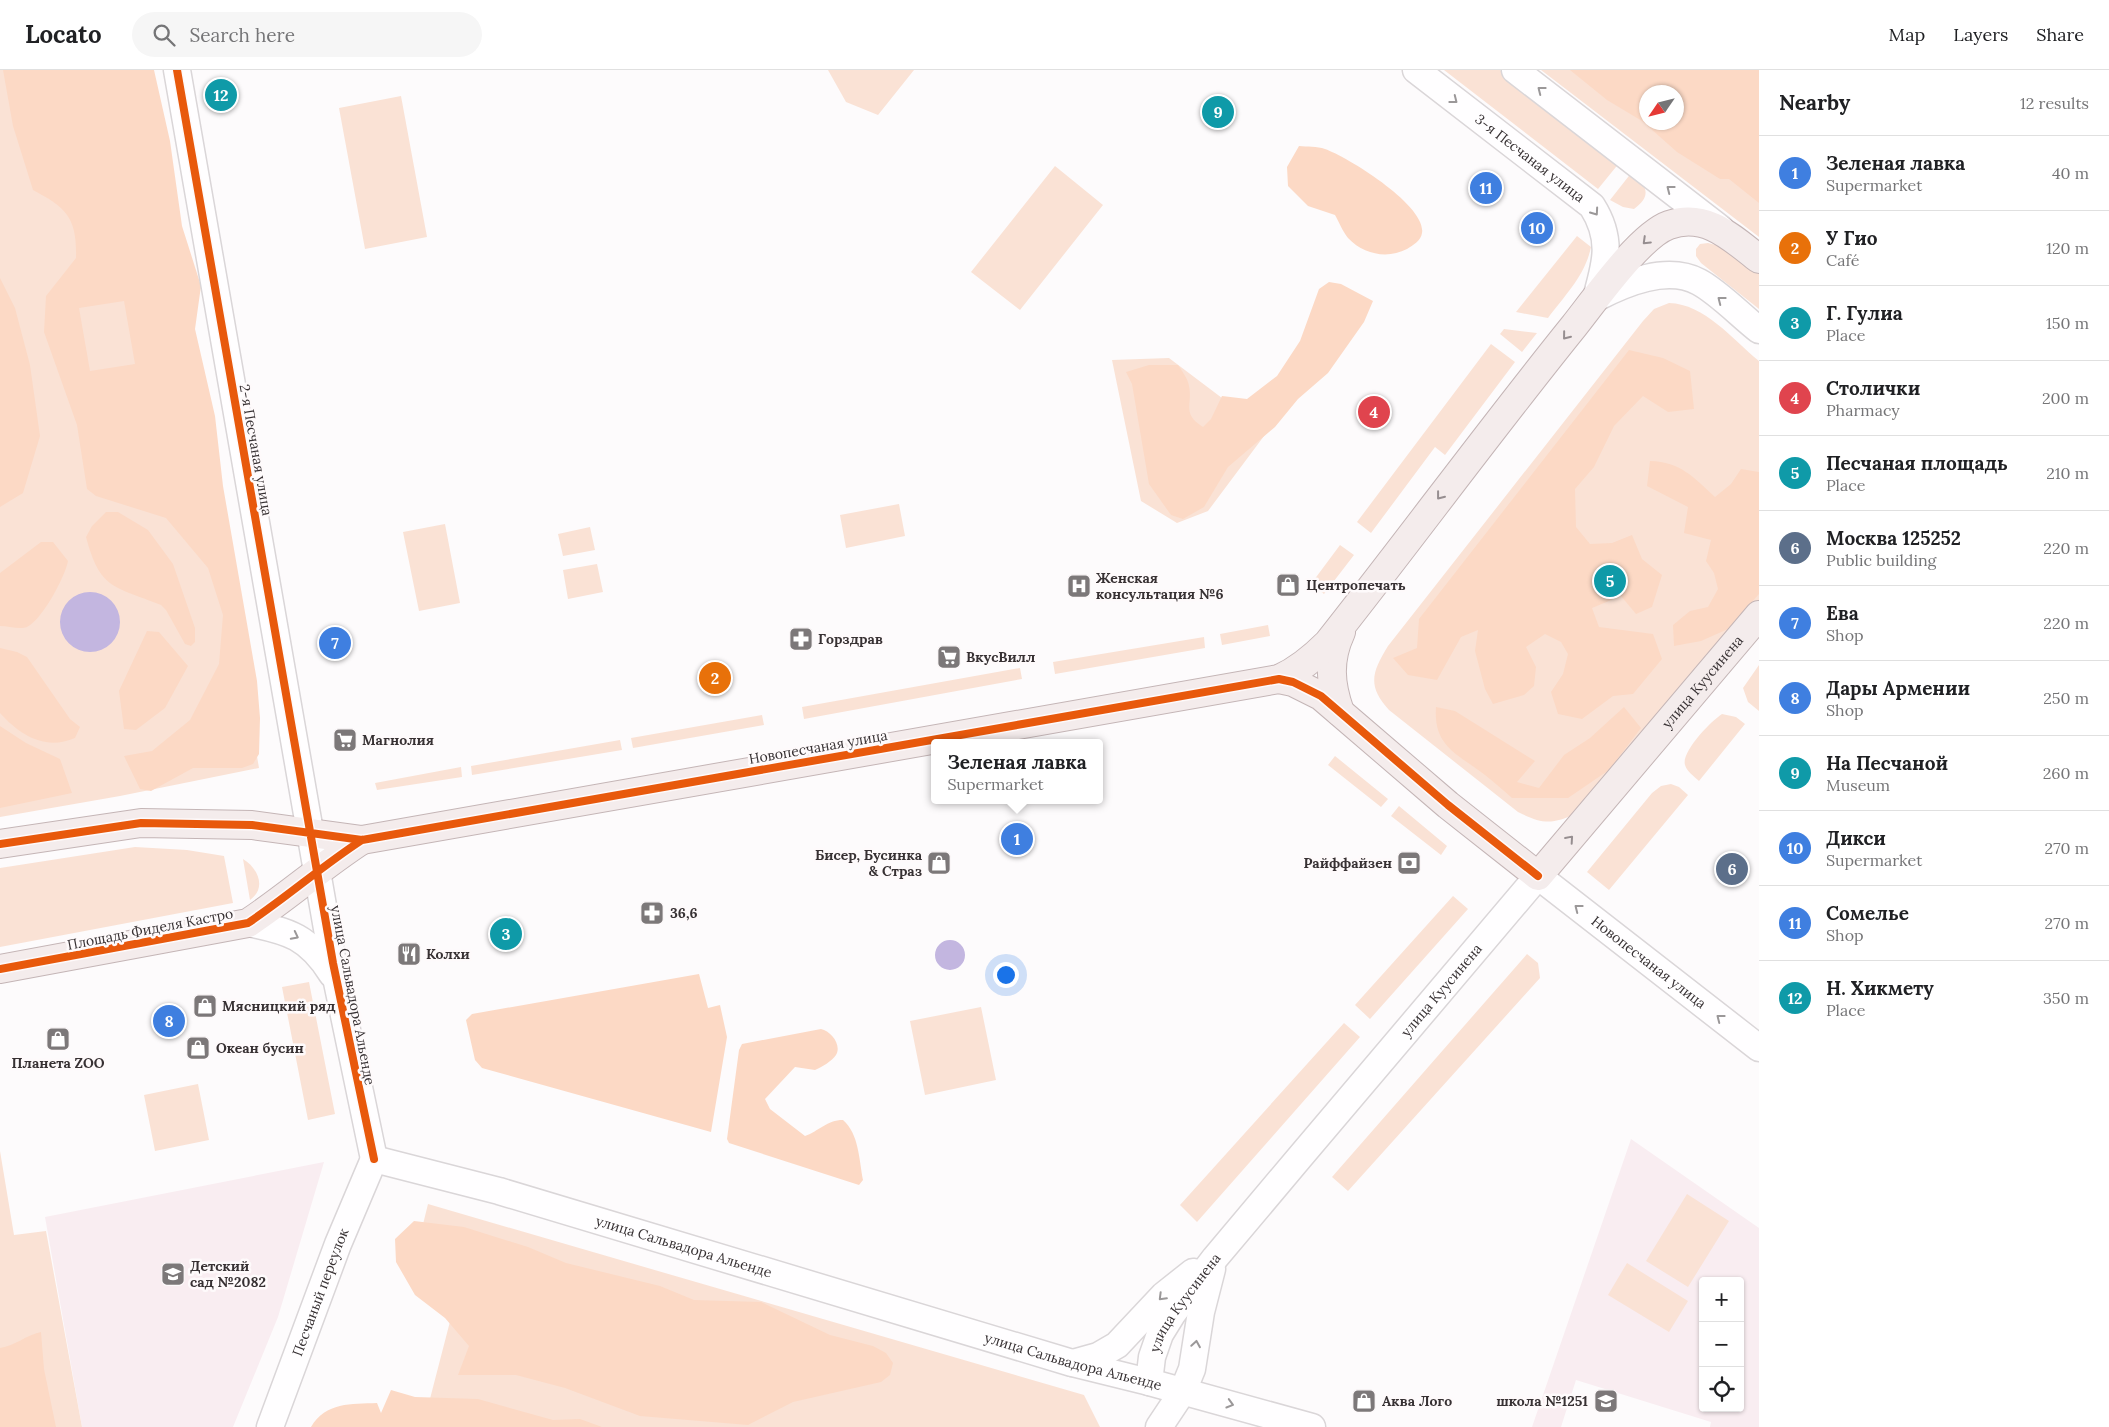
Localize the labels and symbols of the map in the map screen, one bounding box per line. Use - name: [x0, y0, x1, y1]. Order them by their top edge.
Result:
- pin: 12: [205, 76, 237, 114]
- north arrow: [1639, 85, 1684, 130]
- one-way arrow: [1538, 88, 1547, 96]
- pin: 9: [1202, 93, 1234, 131]
- one-way arrow: [1449, 94, 1458, 103]
- street label: 3-я Песчаная улица: [1471, 110, 1588, 206]
- pin: 11: [1470, 169, 1502, 207]
- one-way arrow: [1667, 187, 1676, 195]
- one-way arrow: [1589, 206, 1598, 216]
- pin: 10: [1521, 209, 1553, 247]
- one-way arrow: [1642, 235, 1651, 244]
- one-way arrow: [1717, 296, 1726, 305]
- one-way arrow: [1563, 330, 1571, 339]
- street label: 2-я Песчаная улица: [236, 383, 276, 517]
- pin: 4: [1358, 393, 1390, 431]
- one-way arrow: [1438, 490, 1446, 499]
- pin: 5: [1594, 562, 1626, 600]
- place label: Женская консультация №6: [1096, 569, 1223, 603]
- shop icon: Центропечать: [1275, 572, 1301, 598]
- hospital icon: Женская консультация №6: [1066, 573, 1092, 599]
- place label: Центропечать: [1306, 576, 1406, 594]
- pin: 7: [319, 624, 351, 662]
- pharmacy icon: Горздрав: [788, 626, 814, 652]
- place label: Горздрав: [818, 630, 883, 648]
- street label: улица Куусинена: [1658, 632, 1747, 732]
- supermarket icon: ВкусВилл: [936, 644, 962, 670]
- place label: ВкусВилл: [966, 648, 1035, 666]
- pin: 2: [699, 659, 731, 697]
- street label: Новопесчаная улица: [747, 726, 889, 768]
- supermarket icon: Магнолия: [332, 727, 358, 753]
- place label: Магнолия: [362, 731, 434, 749]
- pin: 1: [1001, 820, 1033, 858]
- one-way arrow: [1564, 835, 1573, 844]
- place label: Бисер, Бусинка & Страз: [815, 846, 923, 880]
- shop icon: Бисер, Бусинка & Страз: [926, 850, 952, 876]
- bank icon: Райффайзен: [1396, 850, 1422, 876]
- pin: 6: [1716, 850, 1748, 888]
- place label: Райффайзен: [1303, 854, 1392, 872]
- pharmacy icon: 36,6: [639, 900, 665, 926]
- street label: Площадь Фиделя Кастро: [66, 904, 234, 954]
- street label: улица Сальвадора Альенде: [327, 904, 379, 1087]
- place label: 36,6: [670, 904, 697, 922]
- one-way arrow: [1575, 905, 1584, 913]
- street label: Новопесчаная улица: [1588, 912, 1710, 1012]
- pin: 3: [490, 915, 522, 953]
- one-way arrow: [289, 930, 298, 940]
- street label: улица Куусинена: [1397, 940, 1486, 1041]
- restaurant icon: Колхи: [396, 941, 422, 967]
- place label: Колхи: [426, 945, 470, 963]
- your location: [993, 962, 1019, 988]
- shop icon: Мясницкий ряд: [192, 993, 218, 1019]
- place label: Мясницкий ряд: [222, 997, 336, 1015]
- pin: 8: [153, 1002, 185, 1040]
- one-way arrow: [1717, 1015, 1726, 1023]
- shop icon: Планета ZOO: [45, 1026, 71, 1052]
- shop icon: Океан бусин: [185, 1035, 211, 1061]
- place label: Океан бусин: [216, 1039, 304, 1057]
- place label: Планета ZOO: [11, 1054, 105, 1072]
- street label: улица Сальвадора Альенде: [594, 1212, 774, 1282]
- street label: Песчаный переулок: [288, 1225, 353, 1359]
- street label: улица Куусинена: [1145, 1249, 1224, 1355]
- place label: Детский сад №2082: [190, 1257, 266, 1291]
- school or university icon: Детский сад №2082: [160, 1261, 186, 1287]
- one-way arrow: [1158, 1292, 1167, 1301]
- street label: улица Сальвадора Альенде: [982, 1328, 1164, 1394]
- one-way arrow: [1190, 1340, 1200, 1348]
- shop icon: Аква Лого: [1351, 1388, 1377, 1414]
- school or university icon: школа №1251: [1593, 1388, 1619, 1414]
- place label: Аква Лого: [1382, 1392, 1452, 1410]
- place label: школа №1251: [1496, 1392, 1588, 1410]
- one-way arrow: [1226, 1398, 1235, 1409]

